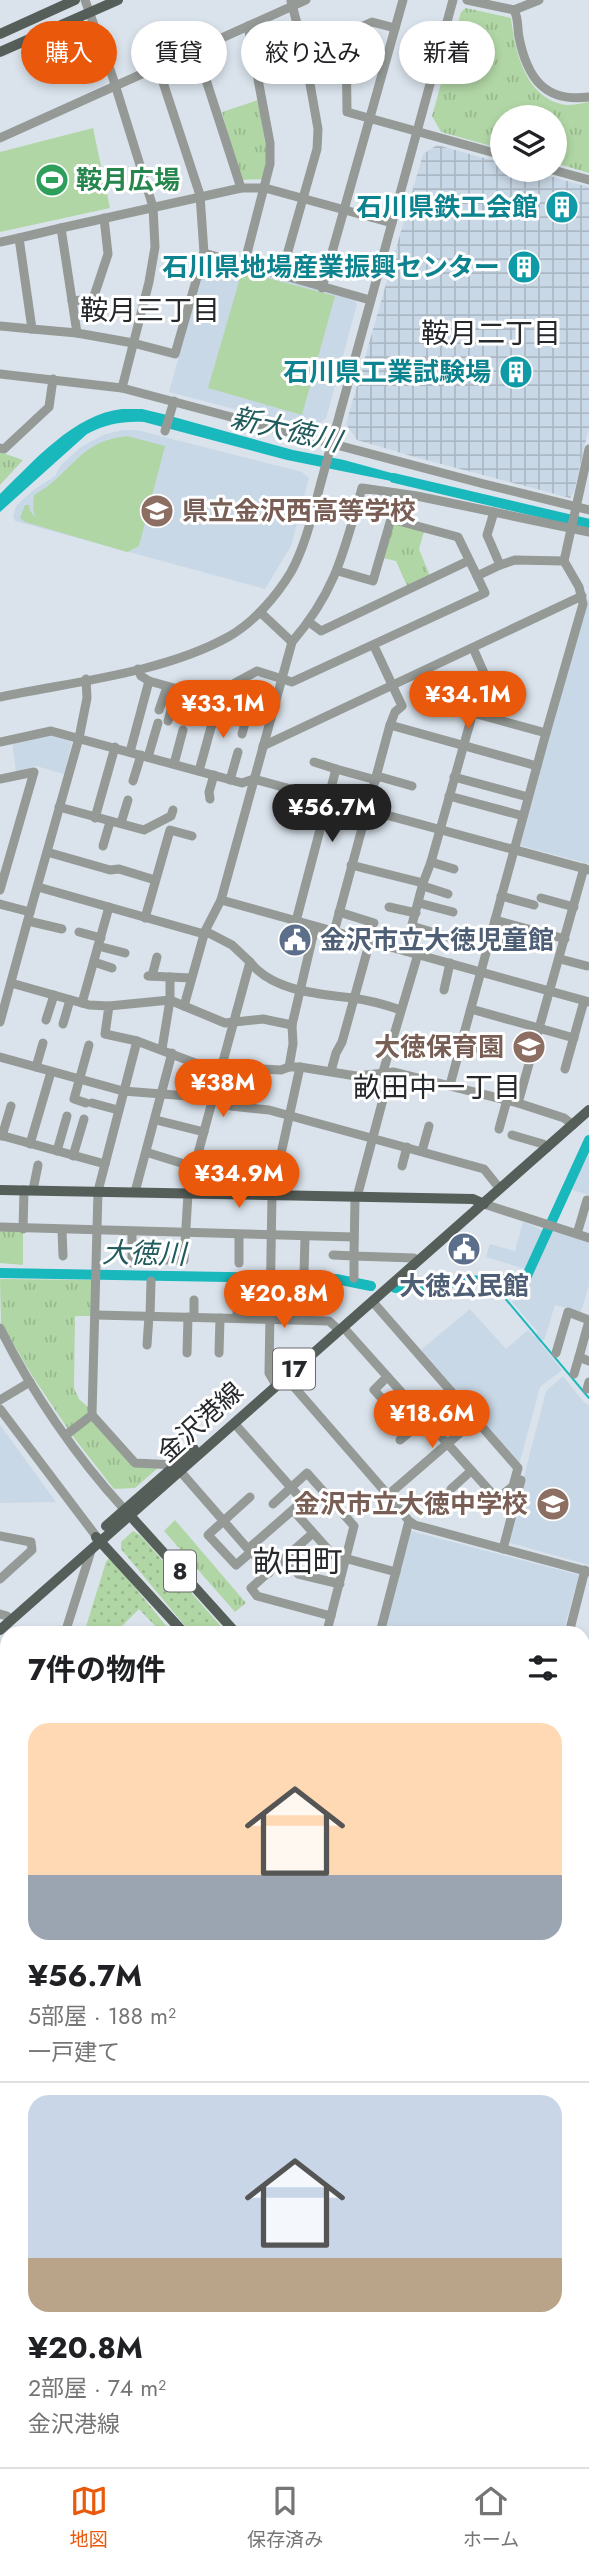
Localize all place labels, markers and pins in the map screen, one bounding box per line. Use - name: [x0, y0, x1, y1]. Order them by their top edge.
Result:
- sports icon: 鞍月広場: [33, 161, 71, 199]
- place label: 鞍月広場: [76, 161, 180, 199]
- place label: 石川県鉄工会館: [356, 188, 538, 226]
- building icon: 石川県鉄工会館: [543, 188, 581, 226]
- place label: 石川県地場産業振興センター: [162, 248, 500, 286]
- building icon: 石川県地場産業振興センター: [505, 248, 543, 286]
- place label: 石川県工業試験場: [283, 353, 491, 391]
- building icon: 石川県工業試験場: [497, 353, 535, 391]
- school or university icon: 県立金沢西高等学校: [138, 492, 176, 530]
- place label: 県立金沢西高等学校: [182, 492, 416, 530]
- pin: ¥34.1M: [411, 672, 525, 731]
- pin: ¥33.1M: [166, 680, 280, 740]
- pin: ¥56.7M: [275, 784, 389, 844]
- public building icon: 金沢市立大徳児童館: [276, 921, 314, 959]
- place label: 金沢市立大徳児童館: [320, 921, 554, 959]
- place label: 大徳保育園: [374, 1028, 504, 1066]
- school or university icon: 大徳保育園: [510, 1028, 548, 1066]
- pin: ¥38M: [182, 1060, 264, 1119]
- pin: ¥34.9M: [182, 1150, 296, 1210]
- public building icon: 大徳公民館: [445, 1230, 483, 1268]
- place label: 大徳公民館: [399, 1267, 529, 1305]
- pin: ¥20.8M: [227, 1270, 341, 1330]
- pin: ¥18.6M: [375, 1390, 489, 1450]
- place label: 金沢市立大徳中学校: [294, 1485, 528, 1523]
- school or university icon: 金沢市立大徳中学校: [534, 1485, 572, 1523]

